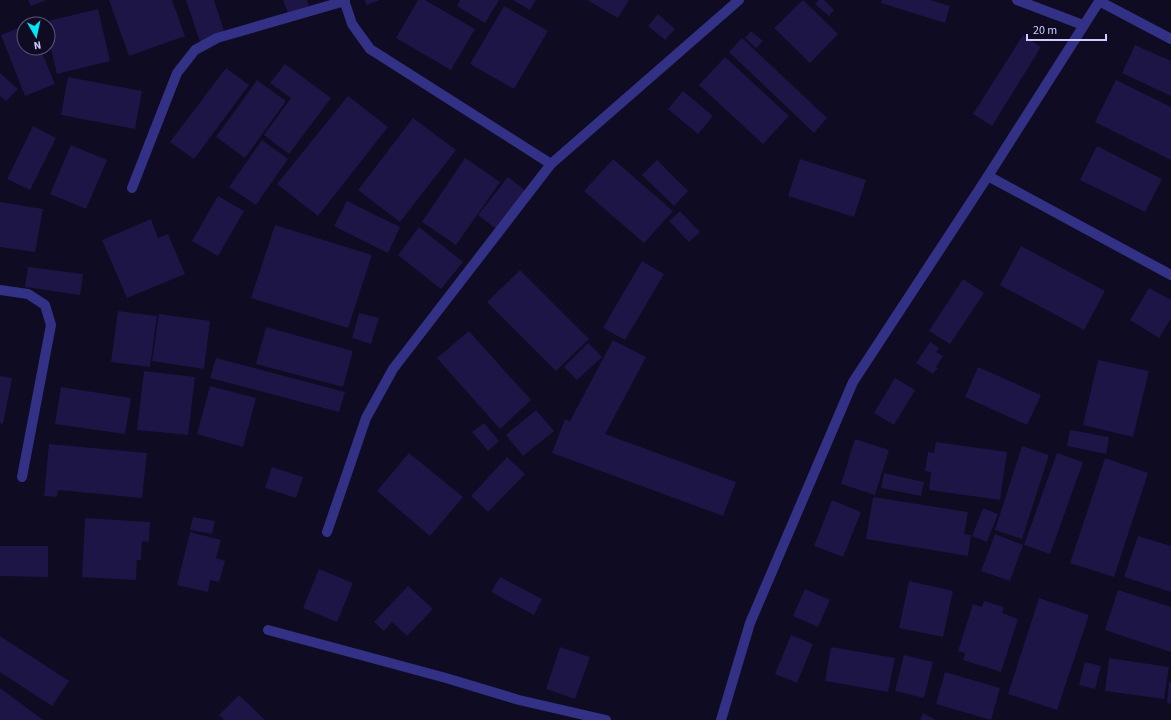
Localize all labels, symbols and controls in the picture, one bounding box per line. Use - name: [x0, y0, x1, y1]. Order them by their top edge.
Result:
- north arrow: [16, 16, 56, 56]
- scale bar: [1027, 16, 1106, 42]
- text: 20 m: [1033, 22, 1057, 39]
- text: N: [33, 37, 42, 53]

